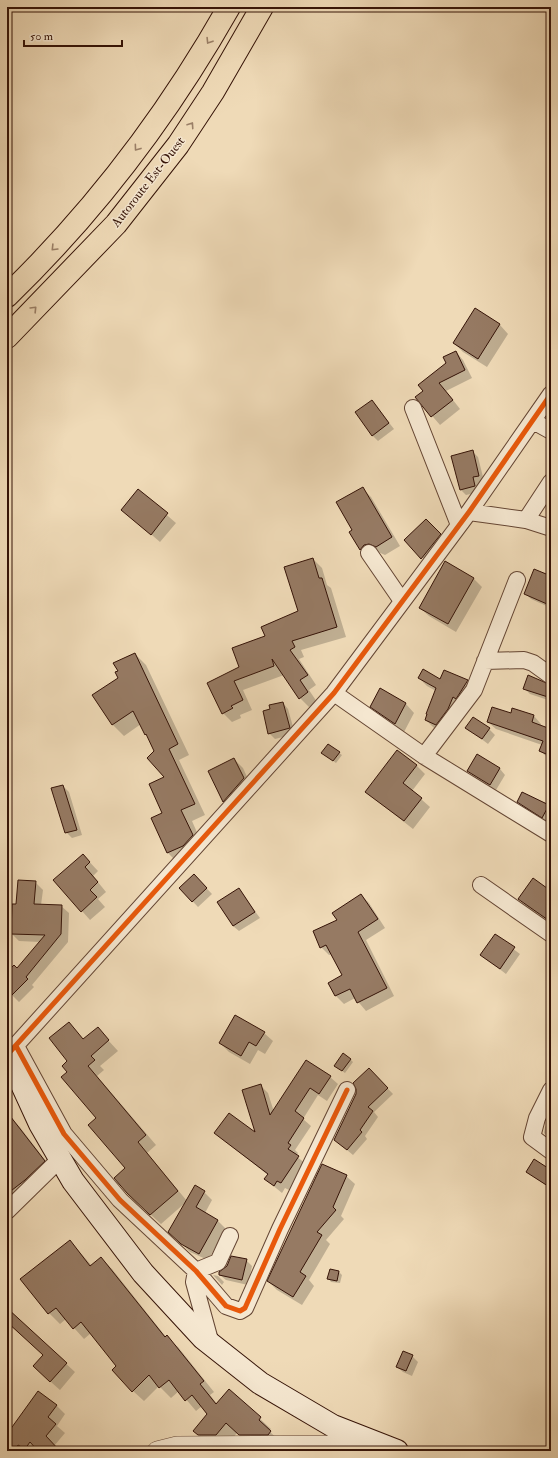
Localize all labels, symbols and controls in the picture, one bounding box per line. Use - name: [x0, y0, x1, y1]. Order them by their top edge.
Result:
- scale bar: [24, 22, 122, 48]
- text: 50 m: [30, 29, 54, 44]
- one-way arrow: [206, 37, 214, 44]
- one-way arrow: [186, 122, 194, 129]
- street label: Autoroute Est-Ouest: [107, 134, 188, 231]
- one-way arrow: [135, 144, 142, 151]
- one-way arrow: [51, 243, 58, 251]
- one-way arrow: [29, 306, 37, 314]

